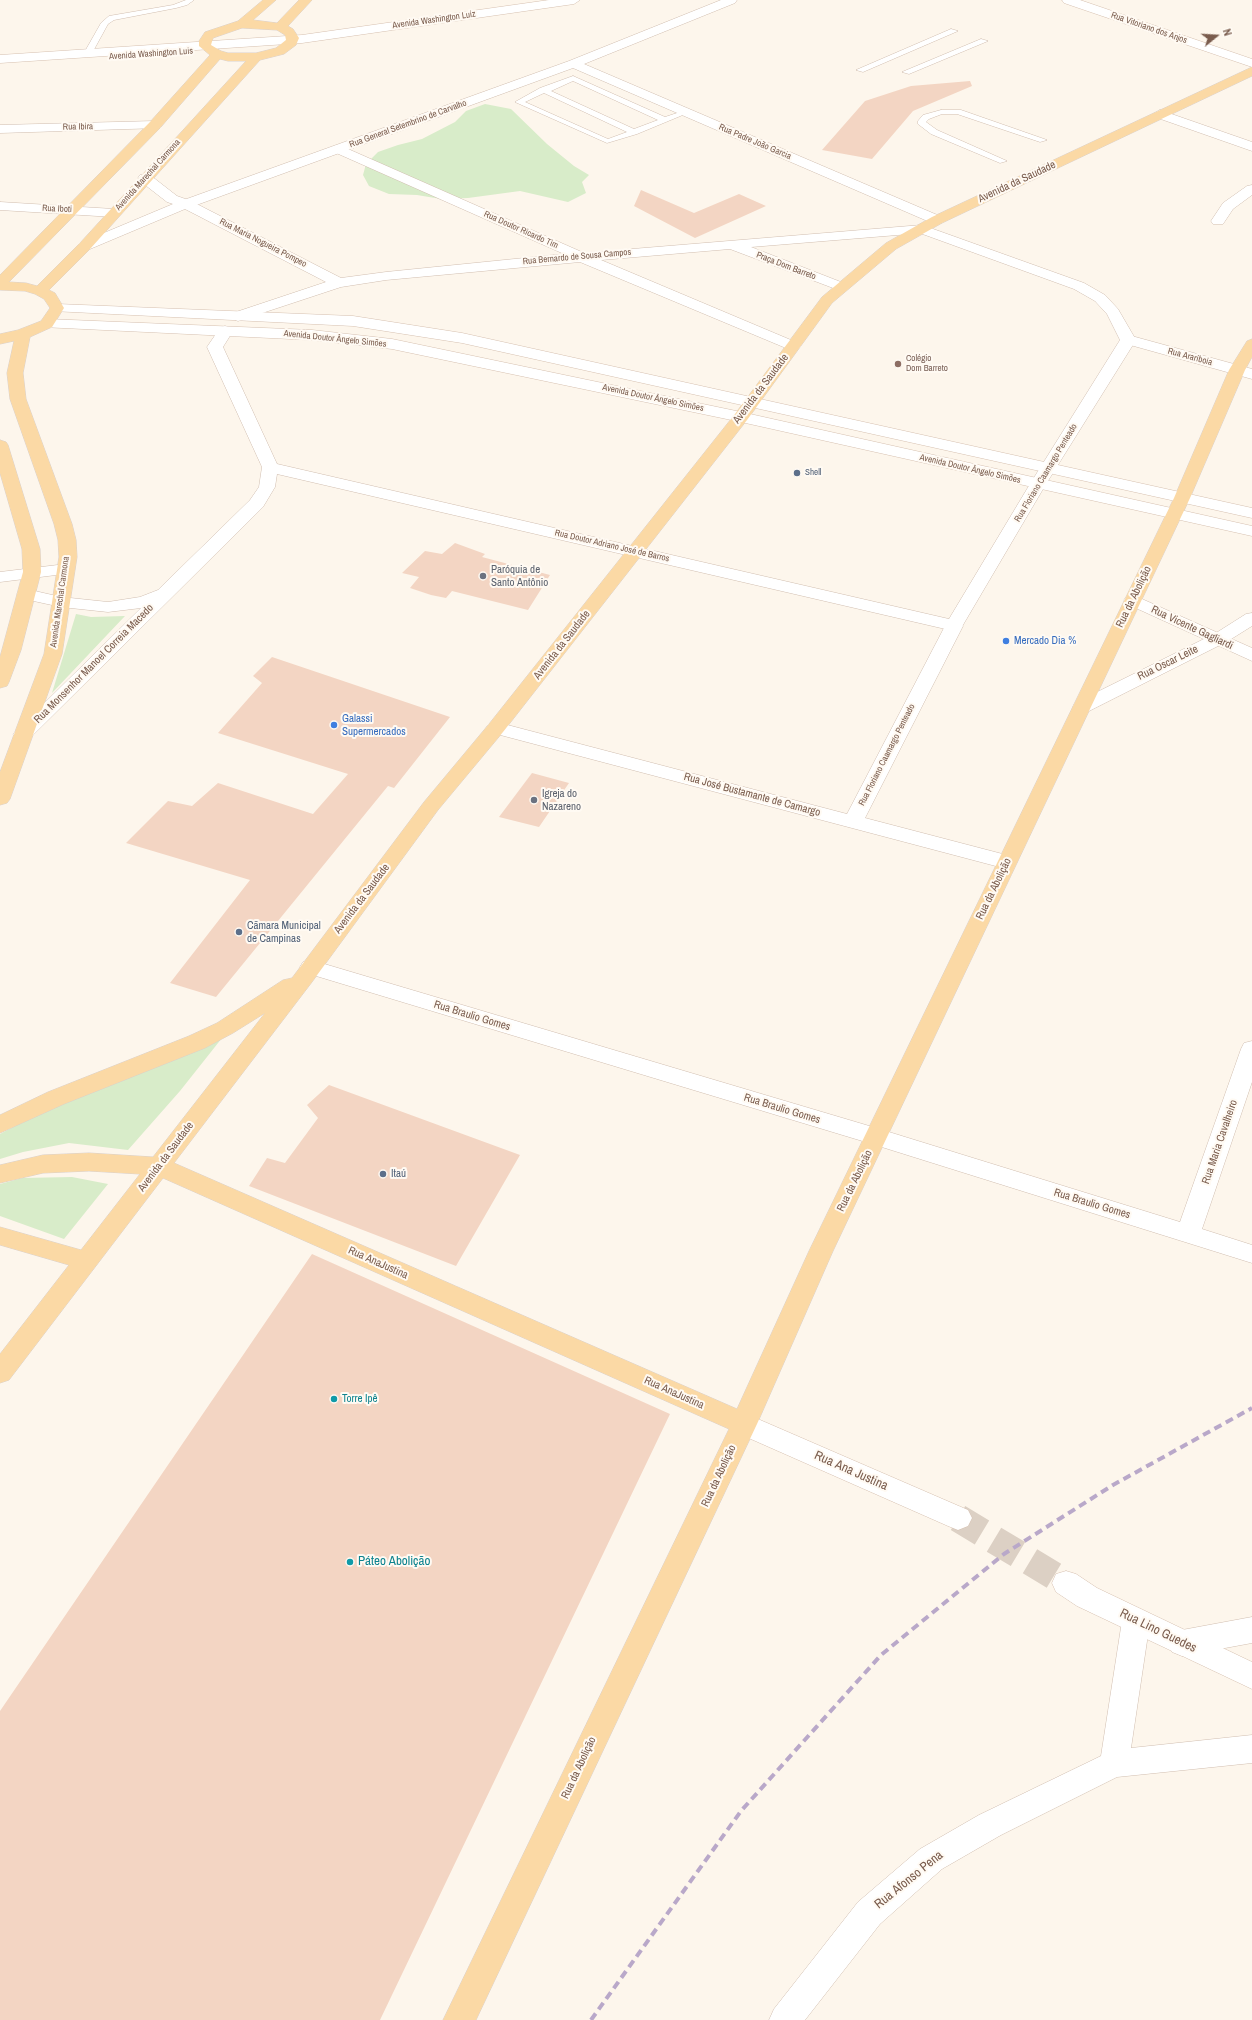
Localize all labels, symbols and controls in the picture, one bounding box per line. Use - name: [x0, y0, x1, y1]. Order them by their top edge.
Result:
- street label: Avenida Washington Luiz: [392, 9, 476, 31]
- street label: Rua Vitoriano dos Anjos: [1109, 10, 1189, 46]
- north arrow: [1196, 16, 1236, 56]
- text: N: [1220, 27, 1235, 38]
- street label: Avenida Washington Luis: [109, 46, 193, 62]
- street label: Rua General Setembrino de Carvalho: [348, 98, 468, 150]
- street label: Rua Ibira: [63, 121, 93, 133]
- street label: Rua Padre João Garcia: [717, 122, 793, 162]
- street label: Avenida Marechal Carmona: [113, 137, 183, 213]
- street label: Avenida da Saudade: [976, 158, 1058, 206]
- street label: Rua Iboti: [42, 203, 72, 215]
- street label: Rua Doutor Ricardo Tim: [482, 209, 560, 251]
- street label: Rua Maria Nogueira Pompeo: [218, 216, 308, 270]
- street label: Rua Bernardo de Sousa Campos: [522, 247, 632, 267]
- street label: Praça Dom Barreto: [755, 250, 817, 282]
- street label: Avenida Doutor Ângelo Simões: [283, 328, 387, 350]
- street label: Rua Arariboia: [1166, 346, 1214, 368]
- street label: Avenida da Saudade: [730, 351, 792, 427]
- place label: Colégio Dom Barreto: [906, 354, 948, 375]
- marker: Colégio Dom Barreto: [893, 359, 903, 369]
- street label: Avenida Doutor Ângelo Simões: [601, 382, 705, 414]
- street label: Rua Floriano Caamargo Penteado: [1012, 422, 1080, 524]
- street label: Avenida Doutor Ângelo Simões: [918, 452, 1022, 486]
- marker: Shell: [792, 468, 802, 478]
- place label: Shell: [805, 468, 821, 478]
- street label: Rua Doutor Adriano José de Barros: [554, 528, 670, 564]
- street label: Avenida Marechal Carmona: [48, 556, 72, 648]
- place label: Paróquia de Santo Antônio: [491, 563, 548, 589]
- street label: Rua da Abolição: [1113, 564, 1155, 630]
- marker: Paróquia de Santo Antônio: [478, 571, 488, 581]
- street label: Rua Monsenhor Manoel Correia Macedo: [32, 602, 156, 726]
- street label: Rua Vicente Gagliardi: [1149, 603, 1235, 653]
- street label: Avenida da Saudade: [531, 608, 593, 682]
- place label: Mercado Dia %: [1014, 634, 1076, 648]
- marker: Mercado Dia %: [1001, 636, 1011, 646]
- street label: Rua Oscar Leite: [1136, 643, 1200, 683]
- street label: Rua Floriano Caamargo Penteado: [857, 702, 917, 808]
- place label: Galassi Supermercados: [342, 712, 406, 738]
- marker: Galassi Supermercados: [329, 720, 339, 730]
- street label: Rua José Bustamante de Camargo: [682, 770, 822, 820]
- place label: Igreja do Nazareno: [542, 787, 581, 813]
- marker: Igreja do Nazareno: [529, 795, 539, 805]
- street label: Rua da Abolição: [973, 856, 1015, 922]
- street label: Avenida da Saudade: [331, 861, 393, 937]
- place label: Cãmara Municipal de Campinas: [247, 919, 321, 945]
- marker: Cãmara Municipal de Campinas: [234, 927, 244, 937]
- street label: Rua Braulio Gomes: [432, 998, 512, 1034]
- street label: Rua Braulio Gomes: [742, 1091, 822, 1127]
- street label: Rua Maria Cavalheiro: [1199, 1098, 1241, 1186]
- street label: Avenida da Saudade: [135, 1119, 197, 1195]
- street label: Rua da Abolição: [834, 1148, 876, 1214]
- place label: Itaú: [391, 1167, 406, 1181]
- marker: Itaú: [378, 1169, 388, 1179]
- street label: Rua Braulio Gomes: [1052, 1186, 1132, 1222]
- street label: Rua AnaJustina: [346, 1244, 410, 1282]
- street label: Rua AnaJustina: [642, 1374, 706, 1412]
- place label: Torre Ipê: [342, 1392, 378, 1406]
- marker: Torre Ipê: [329, 1394, 339, 1404]
- street label: Rua da Abolição: [699, 1443, 739, 1509]
- street label: Rua Ana Justina: [812, 1448, 890, 1494]
- place label: Páteo Abolição: [358, 1554, 430, 1570]
- marker: Páteo Abolição: [345, 1557, 355, 1567]
- street label: Rua Lino Guedes: [1117, 1606, 1199, 1656]
- street label: Rua da Abolição: [559, 1735, 599, 1801]
- street label: Rua Afonso Pena: [872, 1848, 946, 1912]

